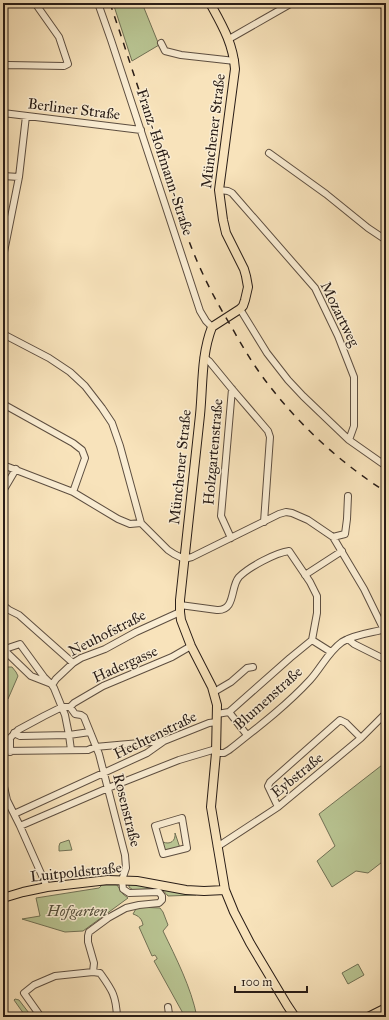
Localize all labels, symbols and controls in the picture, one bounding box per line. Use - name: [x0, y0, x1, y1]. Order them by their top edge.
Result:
- street label: Münchener Straße: [197, 73, 229, 189]
- street label: Franz-Hoffmann-Straße: [133, 86, 197, 238]
- street label: Berliner Straße: [27, 94, 121, 124]
- street label: Mozartweg: [317, 279, 364, 350]
- street label: Holzgartenstraße: [199, 398, 227, 506]
- street label: Münchener Straße: [165, 409, 195, 525]
- street label: Neuhofstraße: [65, 606, 149, 660]
- street label: Hadergasse: [90, 642, 160, 686]
- street label: Blumenstraße: [230, 663, 306, 733]
- street label: Hechtenstraße: [111, 707, 199, 763]
- street label: Eybstraße: [267, 749, 327, 801]
- street label: Rosenstraße: [109, 772, 145, 848]
- street label: Luitpoldstraße: [29, 858, 123, 886]
- park label: Hofgarten: [46, 902, 107, 920]
- scale bar: [235, 968, 307, 994]
- text: 100 m: [241, 975, 272, 989]

